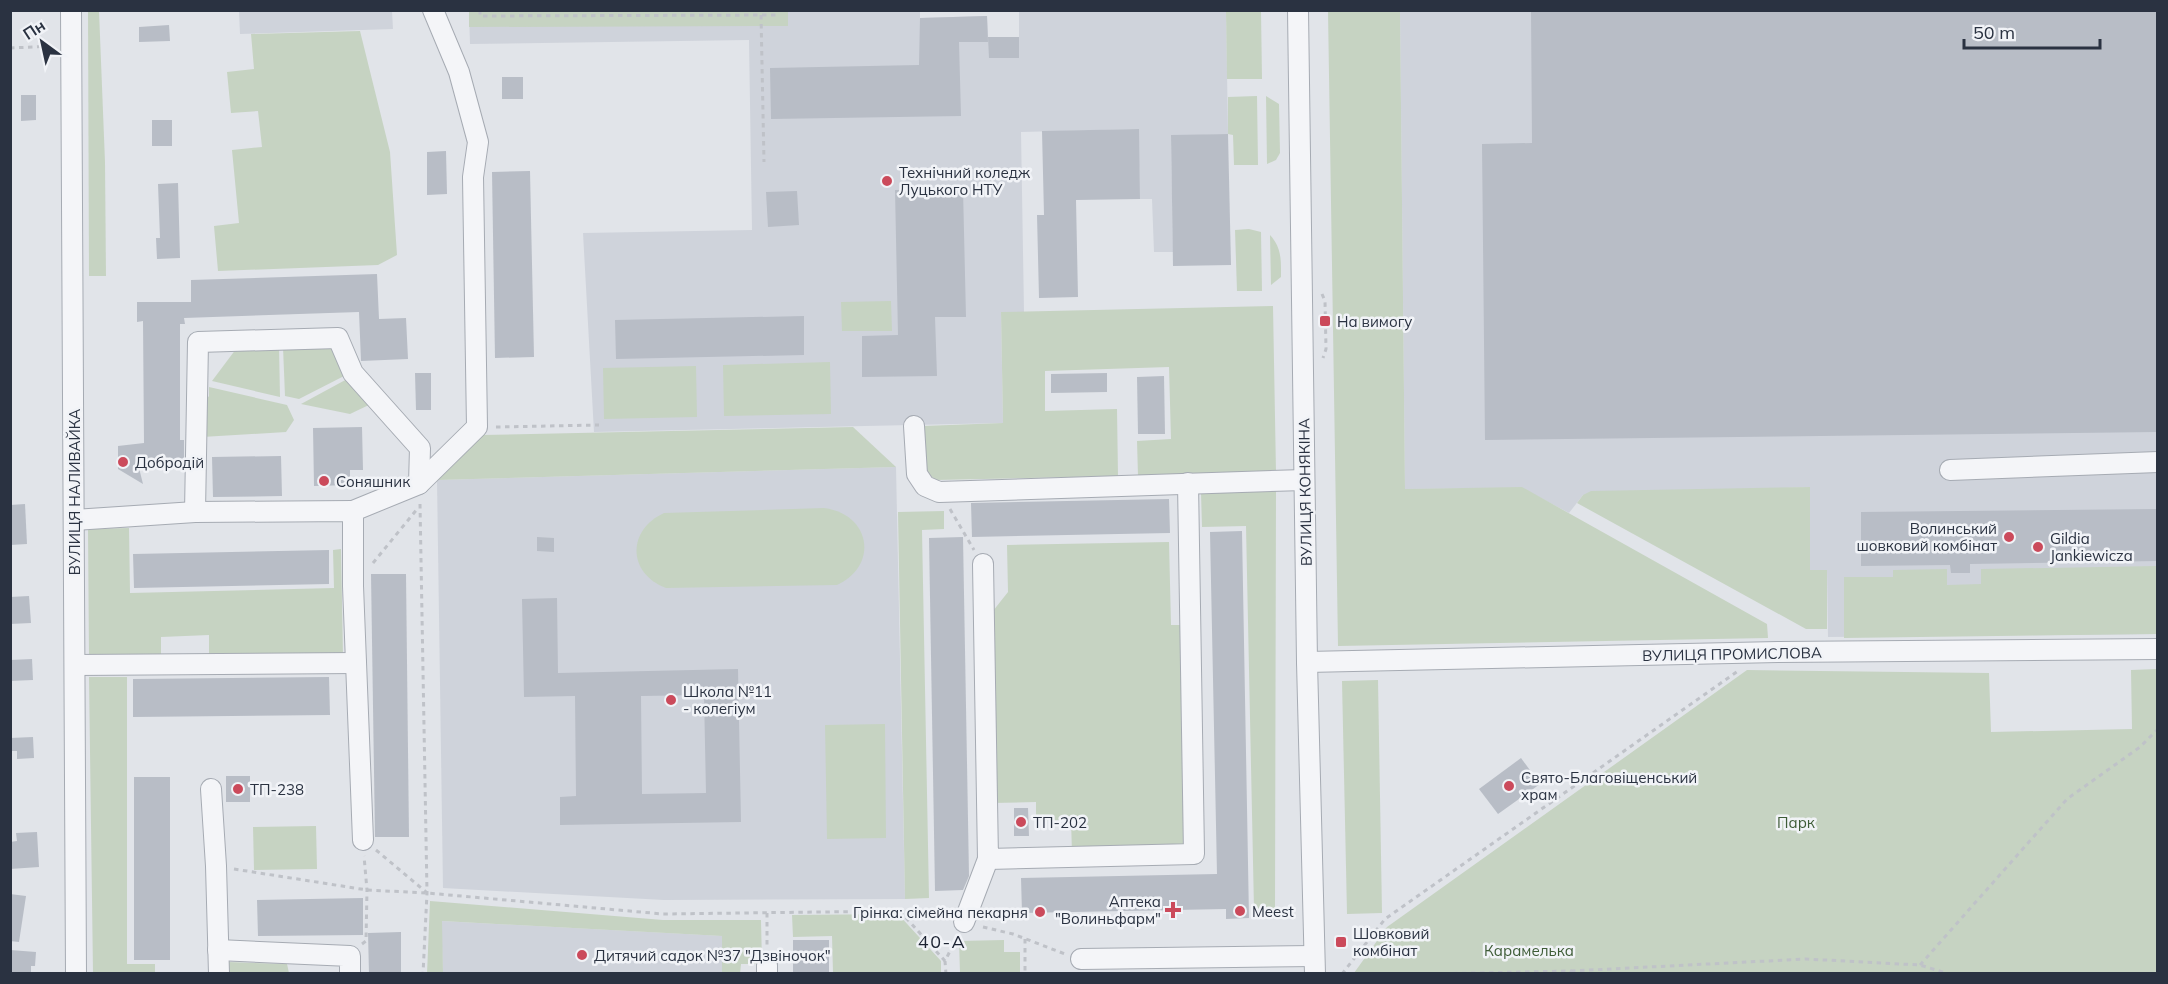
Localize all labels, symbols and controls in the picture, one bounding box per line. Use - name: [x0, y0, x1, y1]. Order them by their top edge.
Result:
- north arrow: [12, 12, 72, 72]
- scale bar: [1964, 12, 2100, 50]
- text: Пн: [19, 15, 49, 44]
- text: 50 m: [1973, 21, 2015, 44]
- place label: Технічний коледж Луцького НТУ: [899, 163, 1031, 199]
- marker: Технічний коледж Луцького НТУ: [880, 174, 894, 188]
- place label: На вимогу: [1337, 312, 1412, 331]
- marker: На вимогу: [1318, 314, 1332, 328]
- street label: ВУЛИЦЯ НАЛИВАЙКА: [65, 409, 84, 575]
- street label: ВУЛИЦЯ КОНЯКІНА: [1294, 418, 1316, 566]
- place label: Добродій: [135, 453, 204, 472]
- marker: Добродій: [116, 455, 130, 469]
- place label: Соняшник: [336, 472, 411, 491]
- marker: Соняшник: [317, 474, 331, 488]
- place label: Волинський шовковий комбінат: [1856, 519, 1997, 555]
- place label: Gildia Jankiewicza: [2050, 529, 2133, 565]
- marker: Волинський шовковий комбінат: [2002, 530, 2016, 544]
- marker: Gildia Jankiewicza: [2031, 540, 2045, 554]
- street label: ВУЛИЦЯ ПРОМИСЛОВА: [1642, 643, 1822, 665]
- place label: Школа №11 - колегіум: [683, 682, 772, 718]
- marker: Школа №11 - колегіум: [664, 693, 678, 707]
- place label: Свято-Благовіщенський храм: [1521, 768, 1697, 804]
- marker: Свято-Благовіщенський храм: [1502, 779, 1516, 793]
- place label: ТП-238: [250, 780, 304, 799]
- marker: ТП-238: [231, 782, 245, 796]
- place label: ТП-202: [1033, 813, 1087, 832]
- park label: Парк: [1777, 813, 1816, 832]
- marker: ТП-202: [1014, 815, 1028, 829]
- place label: Аптека "Волиньфарм": [1055, 892, 1161, 928]
- place label: Meest: [1252, 902, 1294, 921]
- place label: Грінка: сімейна пекарня: [853, 903, 1028, 922]
- marker: Аптека "Волиньфарм": [1166, 903, 1180, 917]
- marker: Meest: [1233, 904, 1247, 918]
- marker: Грінка: сімейна пекарня: [1033, 905, 1047, 919]
- place label: Шовковий комбінат: [1353, 924, 1429, 960]
- district label: 40-А: [918, 930, 966, 953]
- marker: Шовковий комбінат: [1334, 935, 1348, 949]
- park label: Карамелька: [1484, 941, 1574, 960]
- place label: Дитячий садок №37 "Дзвіночок": [594, 946, 831, 965]
- marker: Дитячий садок №37 "Дзвіночок": [575, 948, 589, 962]

